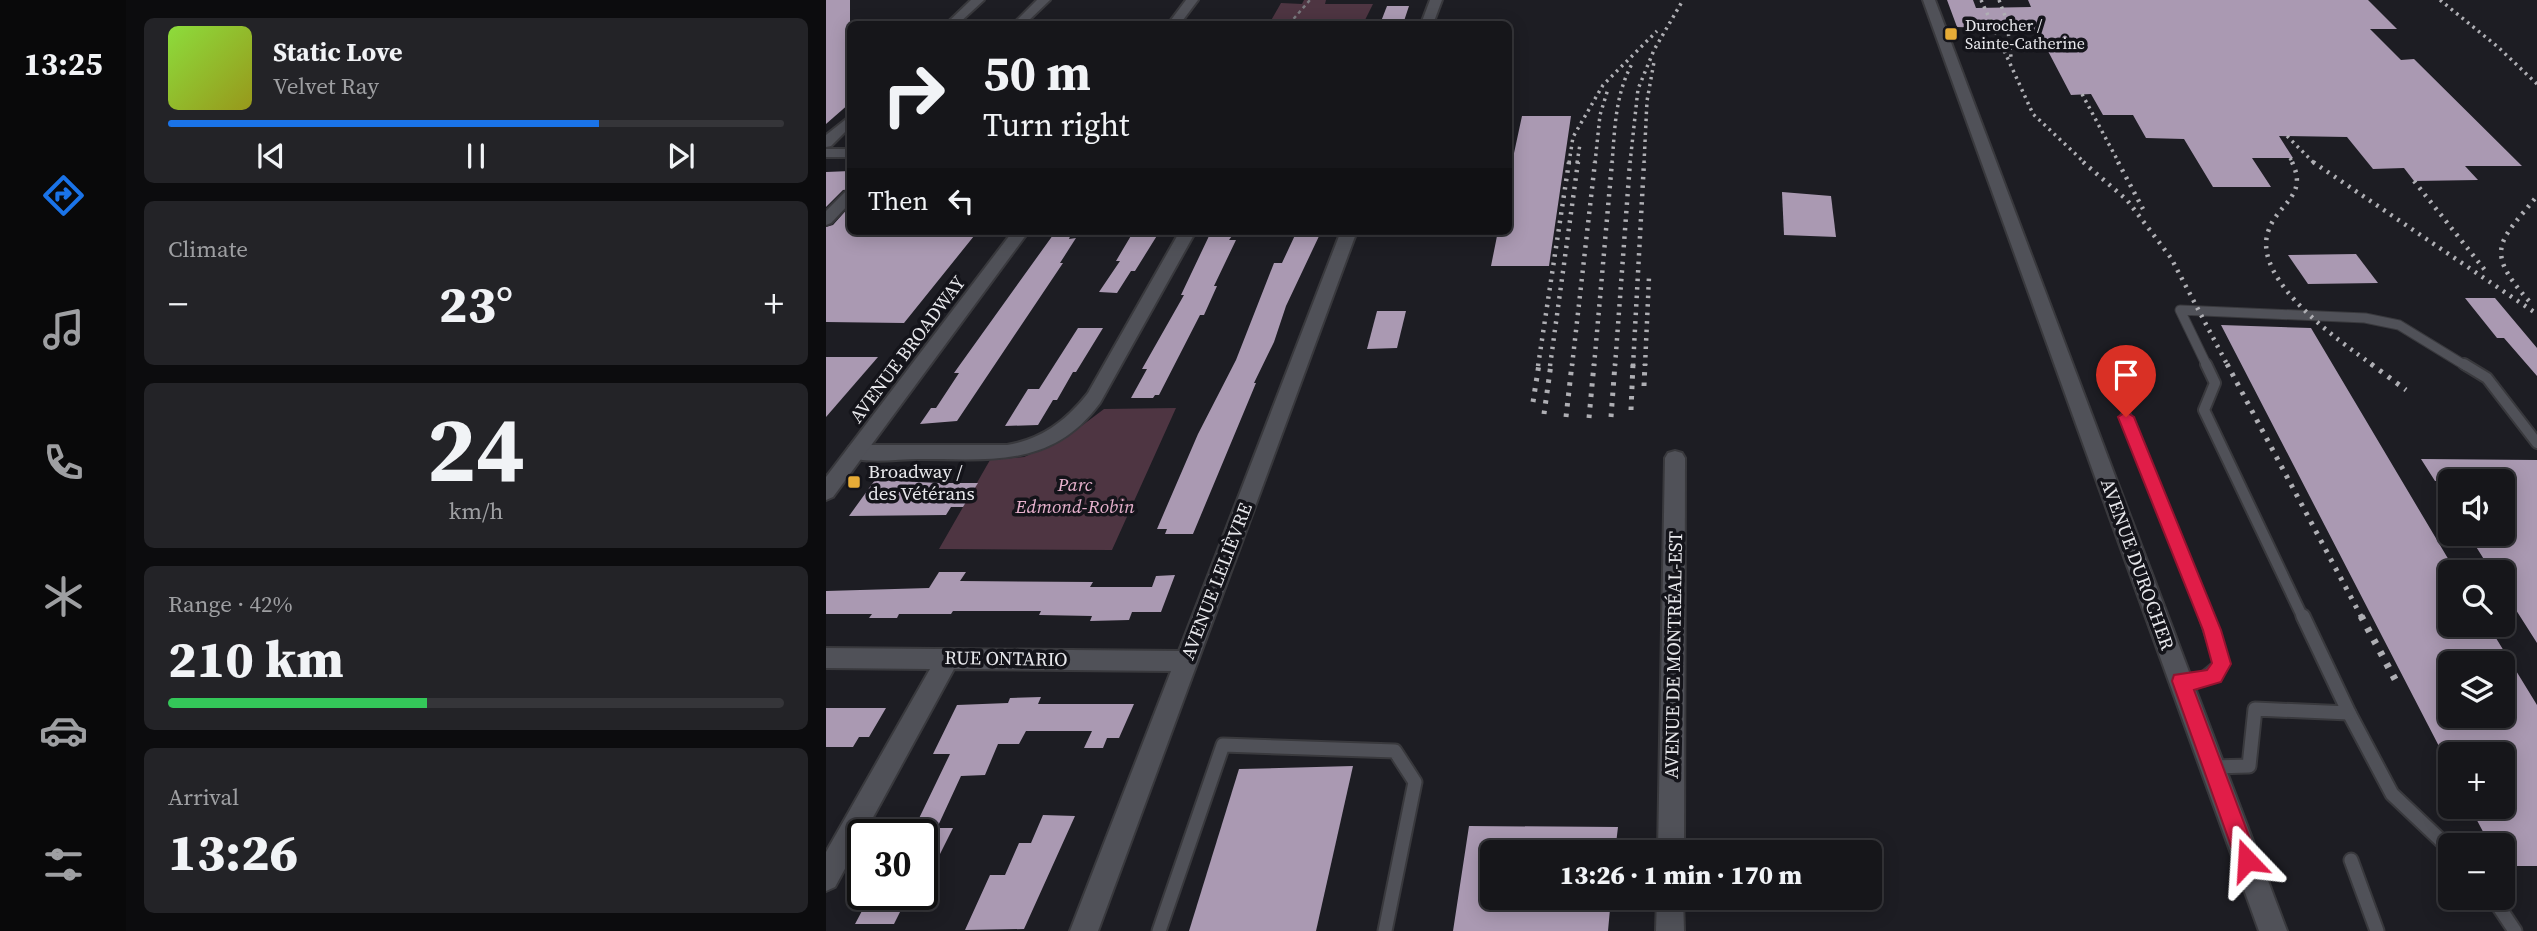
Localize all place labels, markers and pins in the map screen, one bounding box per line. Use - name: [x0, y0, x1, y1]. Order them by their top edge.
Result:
- place label: Durocher / Sainte-Catherine: [1965, 14, 2085, 54]
- marker: Durocher / Sainte-Catherine: [1943, 26, 1959, 42]
- pin: [2096, 345, 2156, 417]
- place label: Broadway / des Vétérans: [868, 458, 975, 506]
- marker: Broadway / des Vétérans: [846, 474, 862, 490]

